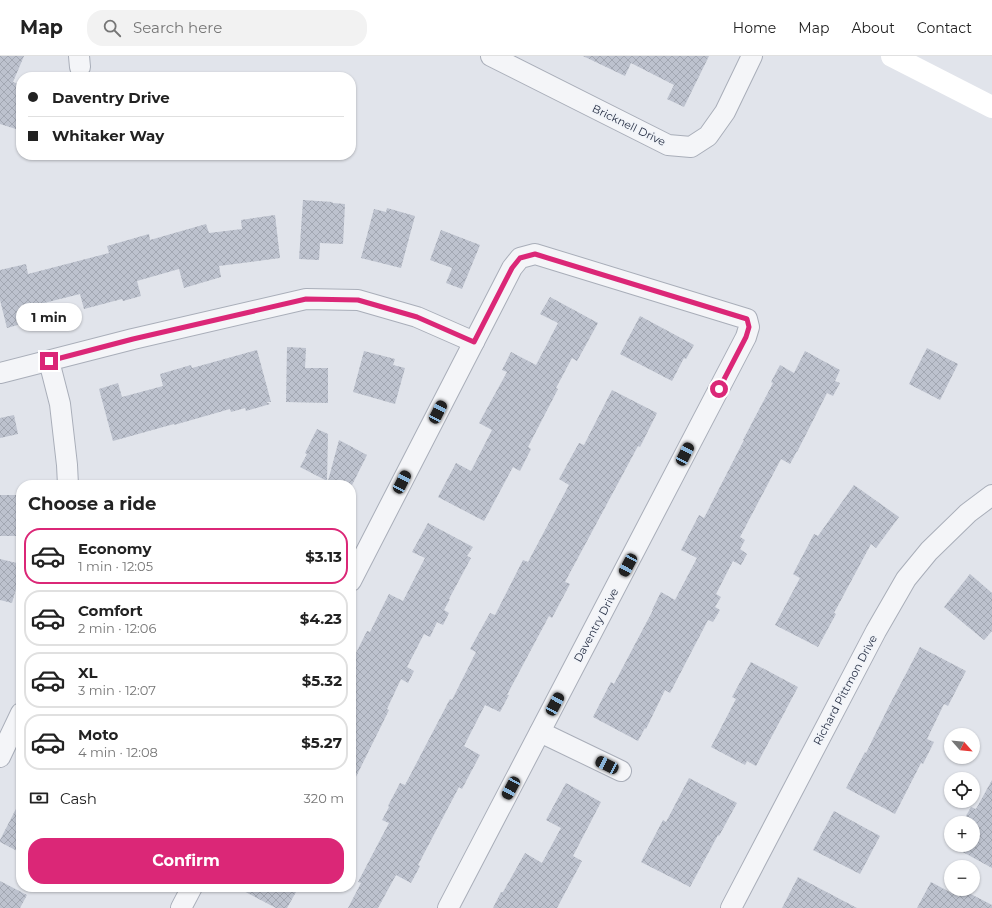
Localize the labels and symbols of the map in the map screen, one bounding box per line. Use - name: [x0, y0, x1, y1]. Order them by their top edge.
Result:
- street label: Bricknell Drive: [590, 101, 668, 149]
- callout: 1 min: [16, 303, 82, 331]
- route end: [40, 352, 58, 370]
- route start: [710, 380, 728, 398]
- car: [427, 399, 449, 425]
- car: [674, 441, 696, 467]
- car: [391, 469, 413, 495]
- car: [617, 552, 639, 578]
- street label: Daventry Drive: [571, 585, 622, 664]
- street label: Richard Pittmon Drive: [810, 632, 880, 747]
- car: [544, 691, 566, 717]
- north arrow: [944, 728, 980, 764]
- car: [594, 754, 620, 776]
- car: [500, 775, 522, 801]

